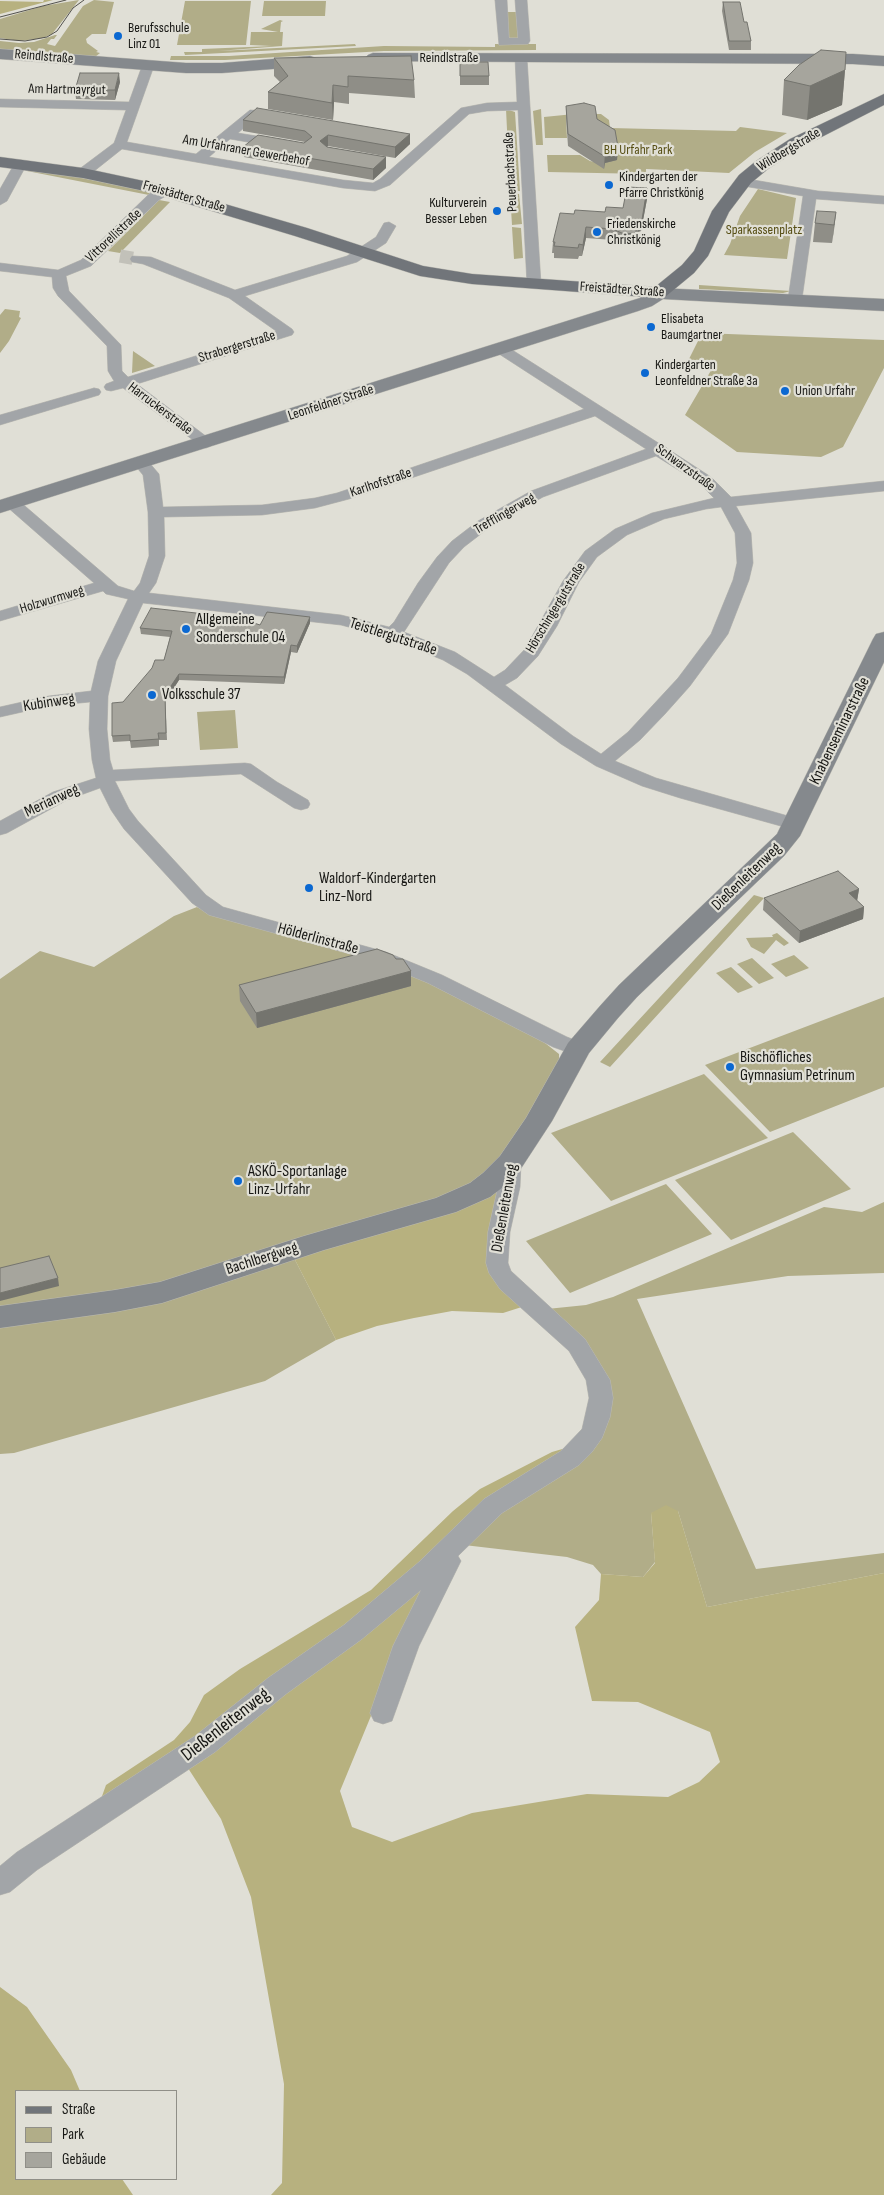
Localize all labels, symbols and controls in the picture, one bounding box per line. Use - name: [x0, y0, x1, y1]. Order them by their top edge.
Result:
- place label: Berufsschule Linz 01: [128, 20, 189, 52]
- marker: Berufsschule Linz 01: [112, 30, 124, 42]
- street label: Reindlstraße: [14, 46, 74, 68]
- street label: Reindlstraße: [420, 50, 478, 66]
- street label: Am Hartmayrgut: [28, 81, 106, 99]
- street label: Wildbergstraße: [754, 125, 824, 175]
- street label: Am Urfahraner Gewerbehof: [181, 132, 311, 170]
- street label: Peuerbachstraße: [501, 132, 521, 212]
- park label: BH Urfahr Park: [604, 142, 672, 158]
- place label: Kindergarten der Pfarre Christkönig: [619, 169, 704, 202]
- street label: Freistädter Straße: [141, 177, 227, 217]
- marker: Kindergarten der Pfarre Christkönig: [603, 179, 615, 191]
- place label: Kulturverein Besser Leben: [425, 195, 487, 228]
- marker: Kulturverein Besser Leben: [491, 205, 503, 217]
- street label: Vittorellistraße: [82, 206, 146, 266]
- place label: Friedenskirche Christkönig: [607, 216, 676, 248]
- park label: Sparkassenplatz: [726, 222, 802, 238]
- marker: Friedenskirche Christkönig: [591, 226, 603, 238]
- street label: Freistädter Straße: [579, 279, 665, 301]
- place label: Elisabeta Baumgartner: [661, 311, 722, 344]
- marker: Elisabeta Baumgartner: [645, 321, 657, 333]
- street label: Strabergerstraße: [197, 327, 277, 367]
- place label: Kindergarten Leonfeldner Straße 3a: [655, 357, 758, 390]
- marker: Kindergarten Leonfeldner Straße 3a: [639, 367, 651, 379]
- street label: Harruckerstraße: [124, 379, 196, 439]
- street label: Leonfeldner Straße: [286, 381, 376, 425]
- place label: Union Urfahr: [795, 383, 855, 399]
- marker: Union Urfahr: [779, 385, 791, 397]
- street label: Schwarzstraße: [652, 441, 718, 495]
- street label: Karlhofstraße: [348, 465, 414, 501]
- street label: Trefflingerweg: [471, 490, 539, 538]
- street label: Hörschingergutstraße: [522, 560, 590, 656]
- street label: Holzwurmweg: [18, 582, 86, 618]
- place label: Allgemeine Sonderschule 04: [196, 610, 285, 648]
- street label: Teistlergutstraße: [347, 614, 439, 660]
- marker: Allgemeine Sonderschule 04: [180, 623, 192, 635]
- street label: Knabenseminarstraße: [806, 674, 874, 788]
- place label: Volksschule 37: [162, 685, 241, 705]
- street label: Kubinweg: [22, 689, 76, 717]
- marker: Volksschule 37: [146, 689, 158, 701]
- street label: Merianweg: [22, 780, 82, 822]
- street label: Dießenleitenweg: [708, 839, 786, 915]
- place label: Waldorf-Kindergarten Linz-Nord: [319, 869, 436, 907]
- marker: Waldorf-Kindergarten Linz-Nord: [303, 882, 315, 894]
- street label: Hölderlinstraße: [276, 919, 360, 959]
- place label: Bischöfliches Gymnasium Petrinum: [740, 1048, 855, 1086]
- marker: Bischöfliches Gymnasium Petrinum: [724, 1061, 736, 1073]
- place label: ASKÖ-Sportanlage Linz-Urfahr: [248, 1162, 347, 1200]
- street label: Dießenleitenweg: [488, 1162, 522, 1254]
- marker: ASKÖ-Sportanlage Linz-Urfahr: [232, 1175, 244, 1187]
- street label: Bachlbergweg: [223, 1238, 301, 1280]
- street label: Dießenleitenweg: [177, 1683, 275, 1767]
- legend: [15, 2090, 178, 2180]
- text: Straße: [62, 2100, 95, 2119]
- text: Park: [62, 2125, 84, 2144]
- text: Gebäude: [62, 2150, 106, 2169]

